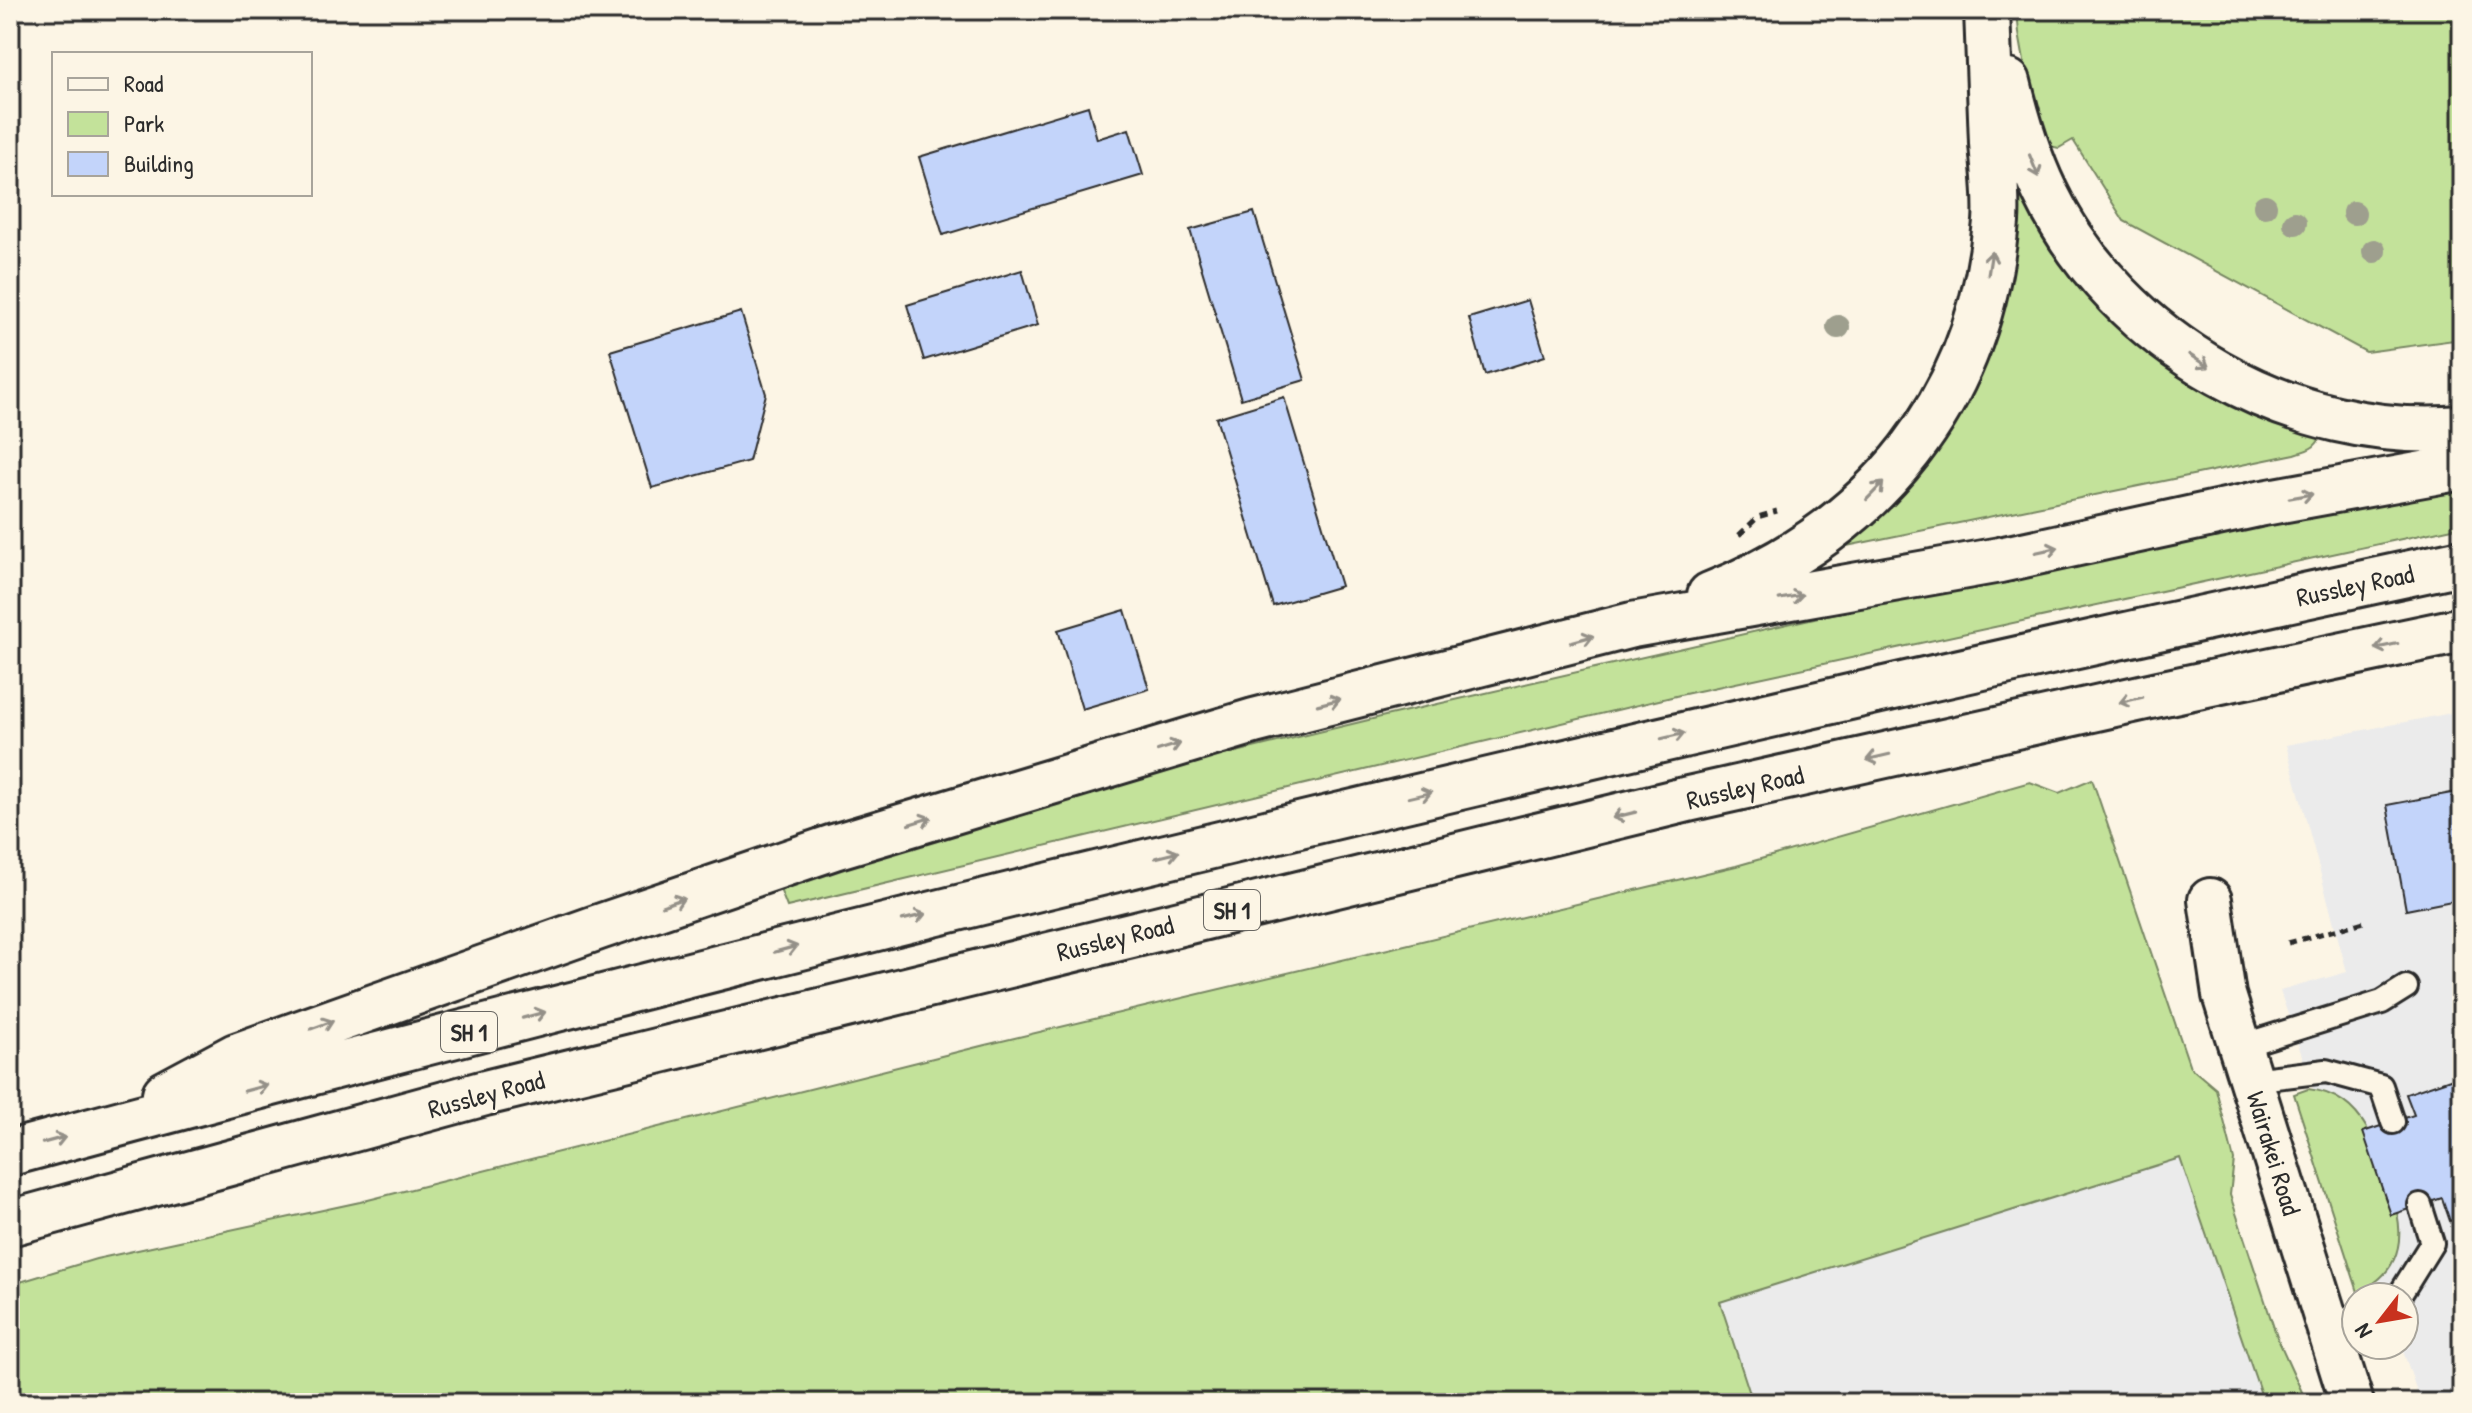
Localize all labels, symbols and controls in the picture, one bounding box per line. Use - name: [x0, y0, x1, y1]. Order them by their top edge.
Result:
- legend: [52, 52, 312, 196]
- text: Road: [124, 67, 163, 99]
- text: Park: [124, 107, 164, 139]
- text: Building: [124, 147, 194, 179]
- one-way arrow: [2027, 153, 2042, 178]
- one-way arrow: [1983, 251, 1998, 276]
- one-way arrow: [2187, 353, 2210, 369]
- one-way arrow: [1865, 481, 1884, 501]
- one-way arrow: [2288, 488, 2313, 503]
- one-way arrow: [2033, 542, 2059, 557]
- street label: Russley Road: [2293, 556, 2417, 614]
- one-way arrow: [1778, 589, 1803, 604]
- one-way arrow: [1568, 631, 1594, 646]
- one-way arrow: [2373, 639, 2399, 654]
- one-way arrow: [2119, 693, 2145, 708]
- one-way arrow: [1316, 694, 1342, 709]
- one-way arrow: [1660, 728, 1686, 743]
- one-way arrow: [1156, 739, 1182, 754]
- one-way arrow: [1865, 750, 1891, 765]
- street label: Russley Road: [1683, 757, 1807, 817]
- one-way arrow: [1407, 787, 1432, 802]
- one-way arrow: [1612, 808, 1638, 823]
- one-way arrow: [907, 813, 933, 828]
- one-way arrow: [1154, 847, 1179, 862]
- road number: SH 1: [1204, 890, 1260, 930]
- one-way arrow: [661, 894, 686, 909]
- street label: Russley Road: [1053, 907, 1177, 969]
- one-way arrow: [901, 909, 927, 924]
- one-way arrow: [773, 941, 798, 956]
- one-way arrow: [521, 1006, 547, 1021]
- road number: SH 1: [441, 1012, 497, 1052]
- one-way arrow: [309, 1017, 334, 1032]
- street label: Russley Road: [424, 1062, 548, 1126]
- one-way arrow: [242, 1079, 268, 1094]
- street label: Wairakei Road: [2239, 1087, 2309, 1219]
- one-way arrow: [41, 1132, 67, 1147]
- north arrow: [2340, 1281, 2420, 1361]
- text: N: [2347, 1318, 2379, 1344]

